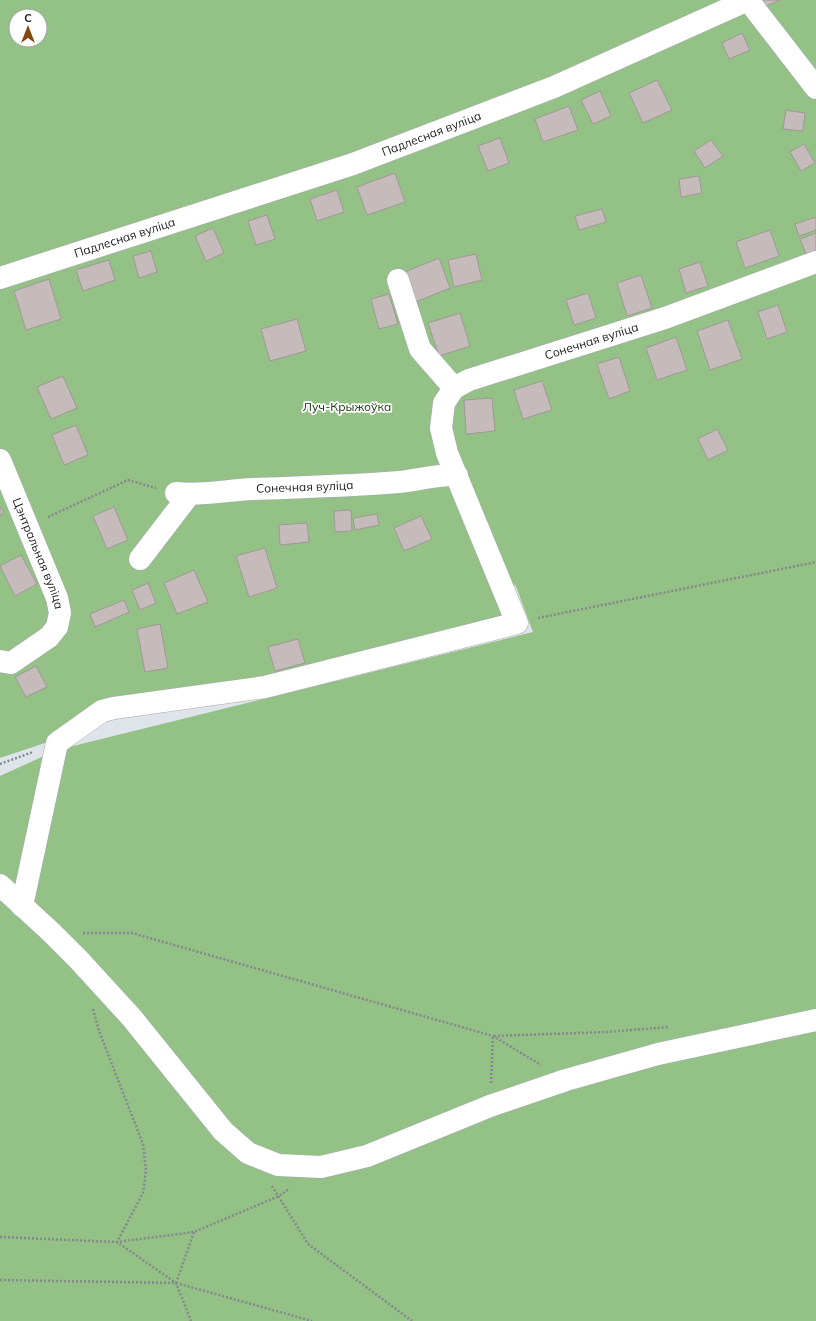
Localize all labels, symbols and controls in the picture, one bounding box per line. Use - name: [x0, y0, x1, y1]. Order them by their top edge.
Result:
- north arrow: [8, 8, 48, 48]
- text: С: [24, 11, 32, 25]
- street label: Падлесная вуліца: [379, 108, 483, 159]
- street label: Падлесная вуліца: [72, 214, 177, 261]
- street label: Сонечная вуліца: [543, 319, 640, 363]
- park label: Луч-Крыжоўка: [303, 399, 391, 414]
- street label: Сонечная вуліца: [256, 477, 354, 496]
- street label: Цэнтральная вуліца: [9, 495, 67, 610]

